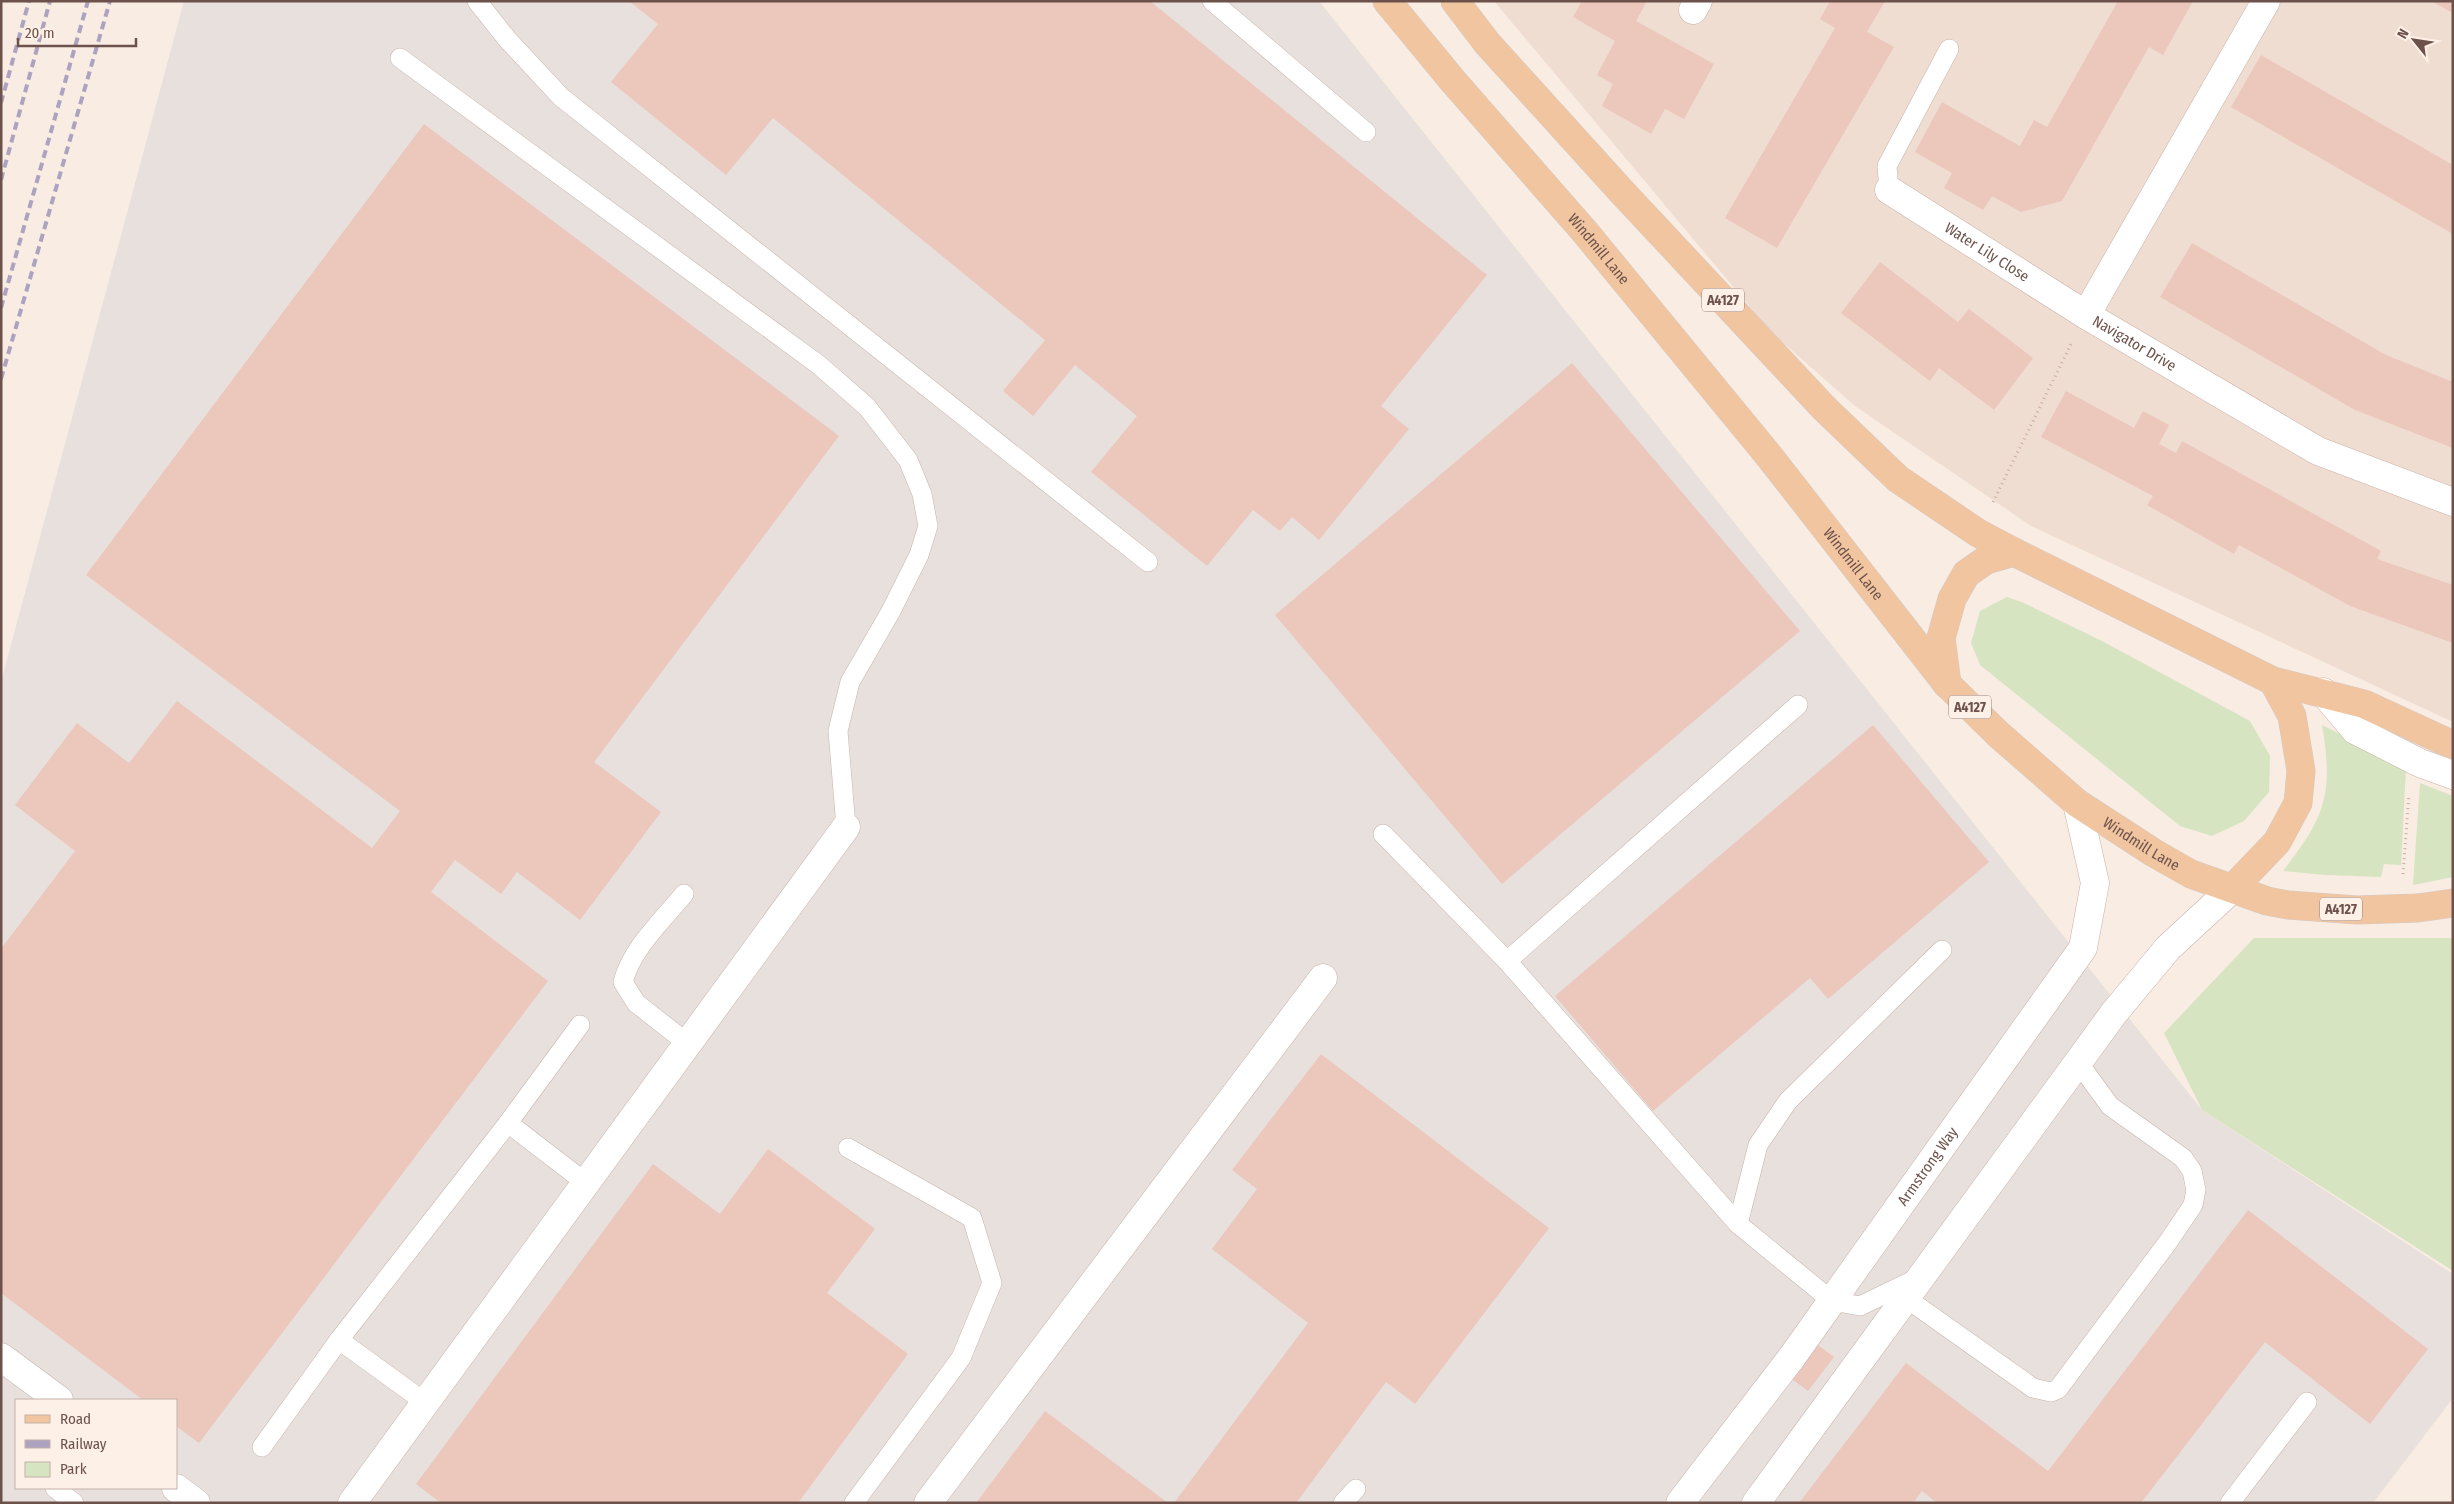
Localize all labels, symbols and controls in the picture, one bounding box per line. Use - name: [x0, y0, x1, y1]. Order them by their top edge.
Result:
- scale bar: [18, 15, 135, 47]
- north arrow: [2389, 15, 2439, 65]
- text: 20 m: [25, 24, 55, 42]
- text: N: [2394, 26, 2413, 42]
- street label: Windmill Lane: [1564, 210, 1633, 288]
- street label: Water Lily Close: [1941, 219, 2033, 286]
- road number: A4127: [1702, 288, 1744, 312]
- street label: Navigator Drive: [2089, 312, 2179, 375]
- street label: Windmill Lane: [1819, 524, 1887, 604]
- road number: A4127: [1949, 696, 1991, 719]
- street label: Windmill Lane: [2100, 813, 2183, 875]
- road number: A4127: [2320, 898, 2362, 921]
- street label: Armstrong Way: [1894, 1123, 1962, 1209]
- legend: [15, 1399, 178, 1489]
- text: Road: [60, 1410, 91, 1428]
- text: Railway: [60, 1435, 107, 1453]
- text: Park: [60, 1460, 87, 1478]

